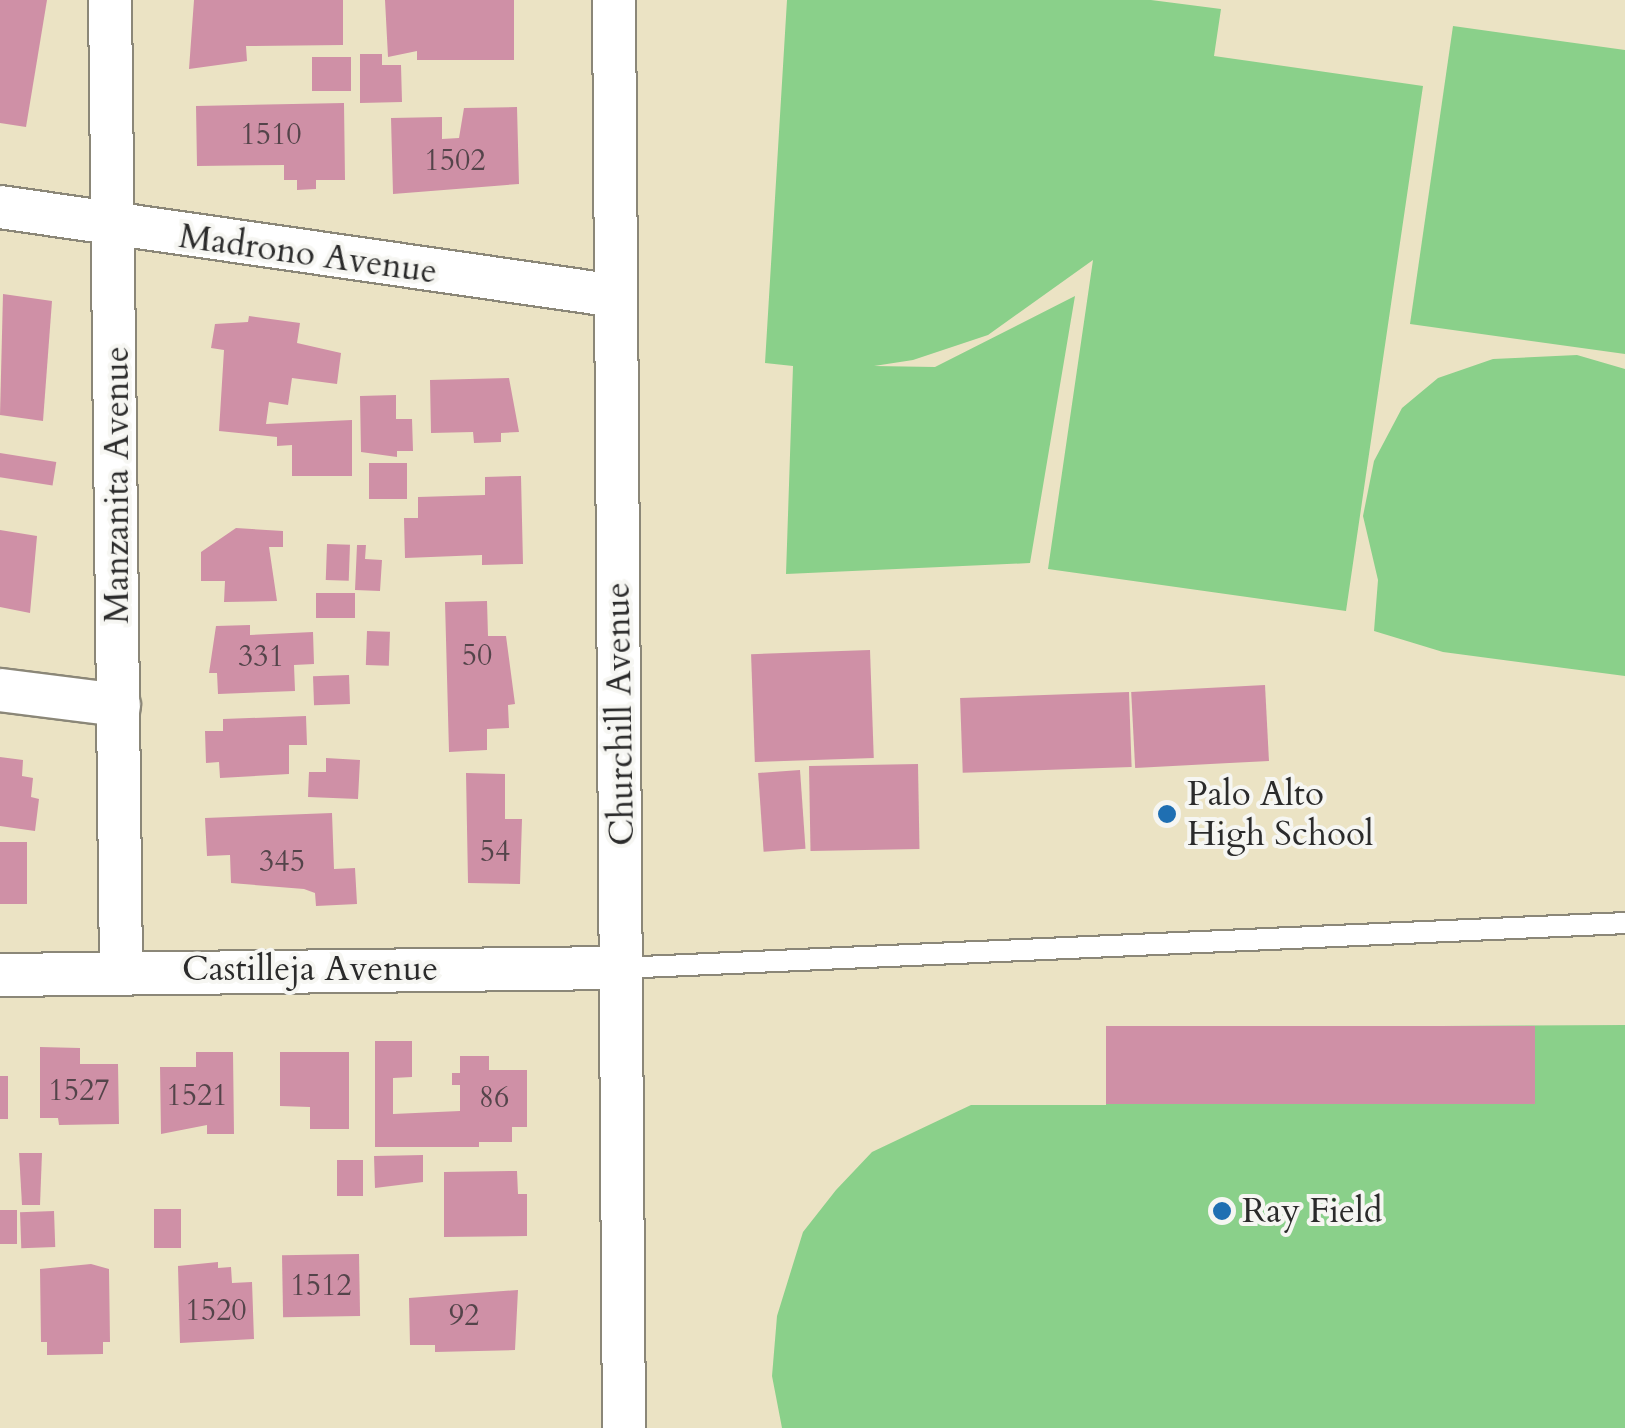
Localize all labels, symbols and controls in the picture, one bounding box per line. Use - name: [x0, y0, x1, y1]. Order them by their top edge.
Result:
- house number: 1510: [240, 117, 302, 153]
- house number: 1502: [424, 143, 486, 179]
- street label: Madrono Avenue: [176, 215, 440, 293]
- street label: Manzanita Avenue: [96, 346, 138, 624]
- street label: Churchill Avenue: [597, 582, 643, 846]
- house number: 50: [462, 638, 492, 674]
- house number: 331: [238, 639, 284, 675]
- place label: Palo Alto High School: [1187, 773, 1374, 855]
- marker: Palo Alto High School: [1156, 803, 1178, 825]
- house number: 54: [480, 834, 510, 870]
- house number: 345: [259, 844, 305, 880]
- street label: Castilleja Avenue: [182, 948, 438, 990]
- house number: 1527: [48, 1073, 110, 1109]
- house number: 1521: [166, 1078, 228, 1114]
- house number: 86: [479, 1080, 509, 1116]
- place label: Ray Field: [1242, 1190, 1382, 1232]
- marker: Ray Field: [1211, 1200, 1233, 1222]
- house number: 1512: [290, 1268, 352, 1304]
- house number: 1520: [185, 1293, 247, 1329]
- house number: 92: [449, 1298, 479, 1334]

